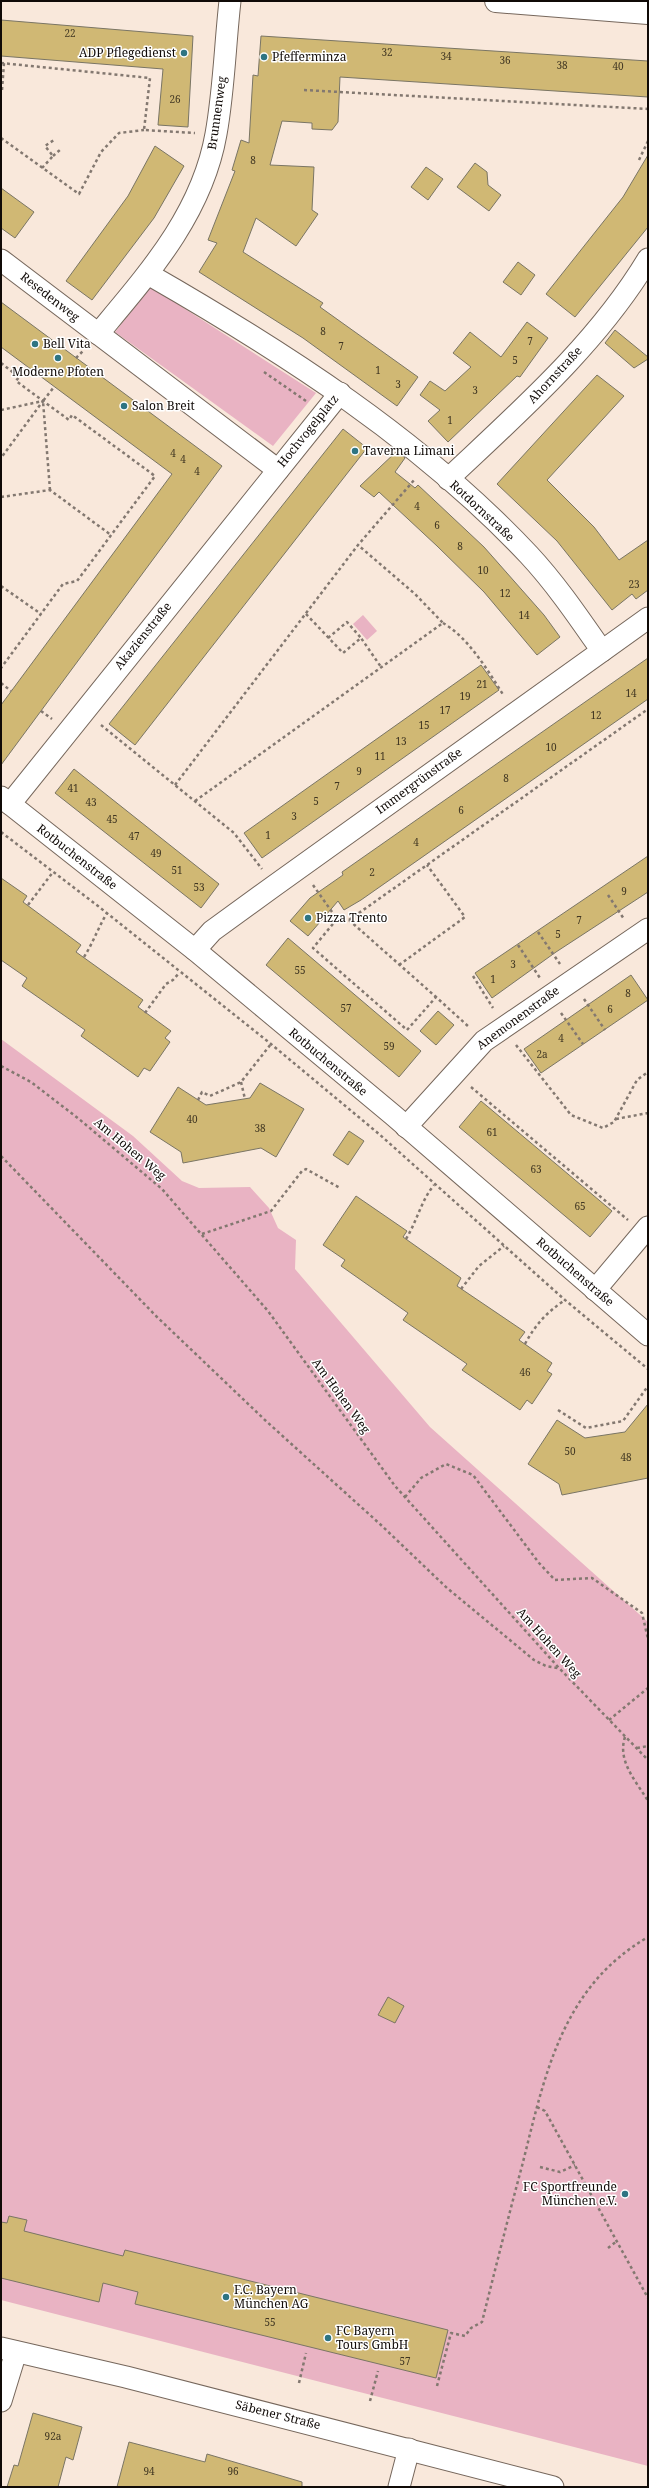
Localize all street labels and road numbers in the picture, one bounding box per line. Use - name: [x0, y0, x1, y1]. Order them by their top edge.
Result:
- street label: Brunnenweg: [203, 75, 230, 151]
- street label: Resedenweg: [17, 268, 84, 325]
- street label: Ahornstraße: [524, 342, 586, 407]
- street label: Hochvogelplatz: [273, 391, 342, 470]
- street label: Rotdornstraße: [446, 476, 518, 545]
- street label: Akazienstraße: [110, 598, 175, 673]
- street label: Immergrünstraße: [372, 744, 465, 818]
- street label: Rotbuchenstraße: [34, 820, 121, 893]
- street label: Anemonenstraße: [473, 982, 563, 1054]
- street label: Rotbuchenstraße: [285, 1024, 371, 1100]
- street label: Am Hohen Weg: [91, 1114, 170, 1184]
- street label: Rotbuchenstraße: [533, 1233, 618, 1310]
- street label: Am Hohen Weg: [308, 1355, 375, 1437]
- street label: Am Hohen Weg: [513, 1604, 586, 1682]
- street label: Säbener Straße: [234, 2396, 322, 2433]

